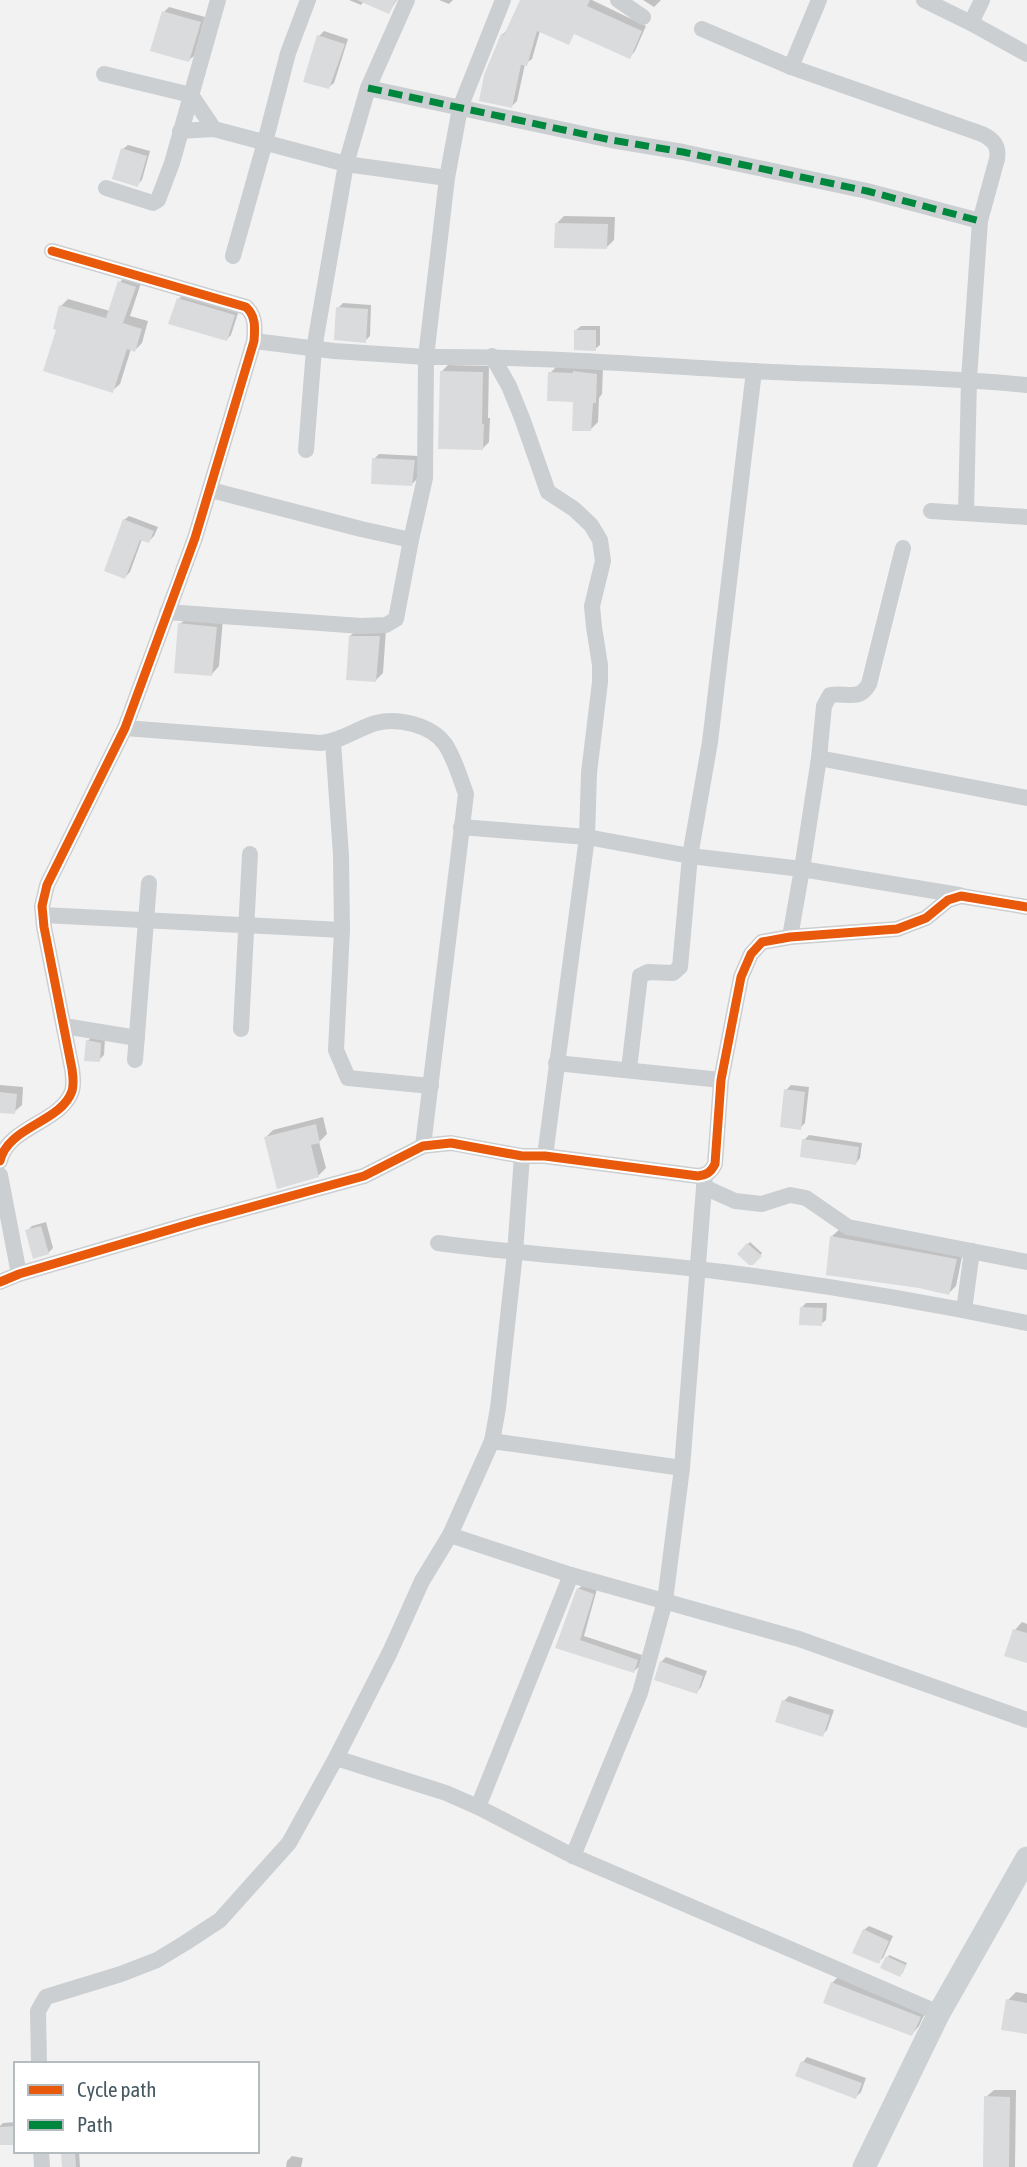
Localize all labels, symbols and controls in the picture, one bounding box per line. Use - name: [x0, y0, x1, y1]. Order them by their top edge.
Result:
- legend: [14, 2062, 259, 2153]
- text: Cycle path: [77, 2077, 156, 2101]
- text: Path: [77, 2112, 113, 2136]

